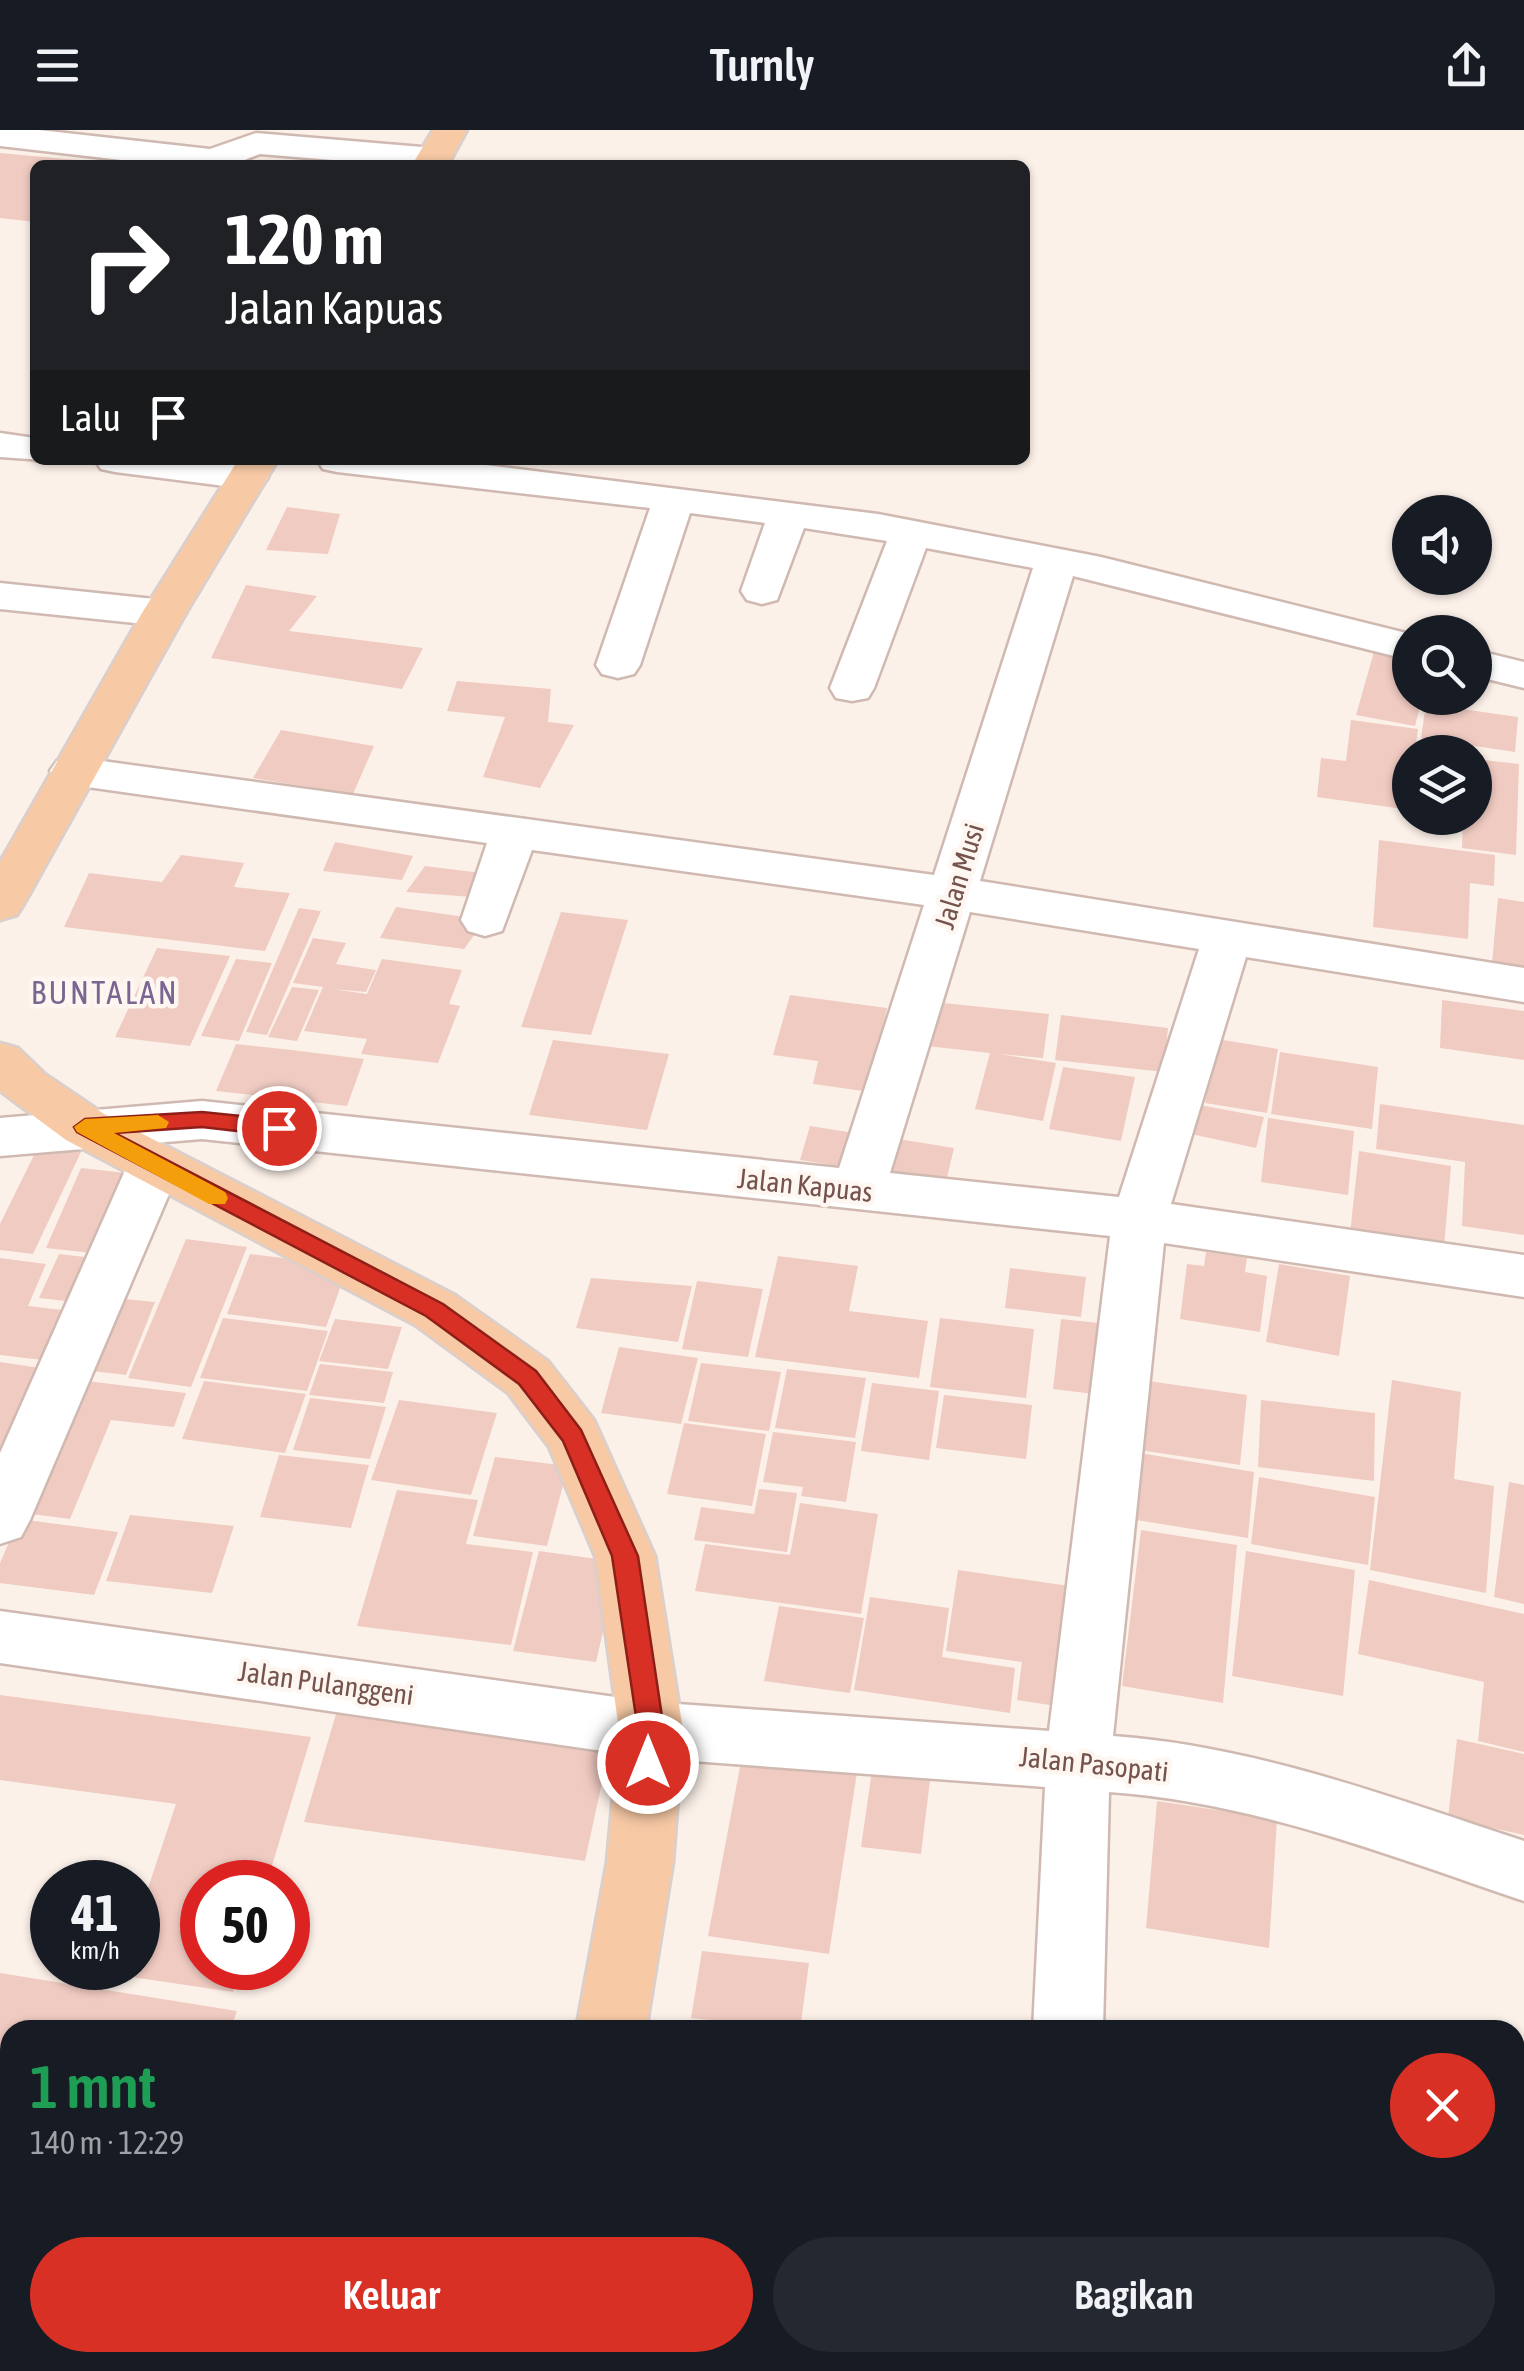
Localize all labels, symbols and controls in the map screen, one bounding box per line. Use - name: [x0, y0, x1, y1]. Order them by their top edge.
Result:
- icon: menu: [30, 38, 85, 93]
- icon: share: [1439, 38, 1494, 93]
- text: Turnly: [710, 39, 814, 91]
- text: 120 m: [225, 199, 384, 279]
- icon: right: [60, 200, 190, 330]
- text: Jalan Kapuas: [225, 282, 443, 334]
- icon: arrive: [141, 390, 196, 445]
- text: Lalu: [60, 396, 121, 439]
- map controls: [1392, 495, 1492, 835]
- button: sound: [1392, 495, 1492, 595]
- button: search: [1392, 615, 1492, 715]
- button: layers: [1392, 735, 1492, 835]
- street label: Jalan Musi: [928, 819, 990, 933]
- district label: BUNTALAN: [31, 974, 179, 1011]
- pin: [237, 1086, 322, 1171]
- icon: arrive: [252, 1101, 307, 1156]
- street label: Jalan Kapuas: [736, 1162, 874, 1208]
- street label: Jalan Pulanggeni: [236, 1655, 416, 1711]
- position arrow: [596, 1711, 700, 1815]
- street label: Jalan Pasopati: [1018, 1740, 1170, 1788]
- speed limit sign: 50: [180, 1860, 310, 1990]
- text: 41: [71, 1884, 118, 1942]
- text: km/h: [70, 1936, 120, 1964]
- text: 1 mnt: [30, 2052, 156, 2121]
- button: close: [1390, 2053, 1495, 2158]
- text: 140 m · 12:29: [30, 2124, 184, 2161]
- button: Keluar: [30, 2237, 753, 2352]
- button: Bagikan: [773, 2237, 1495, 2352]

